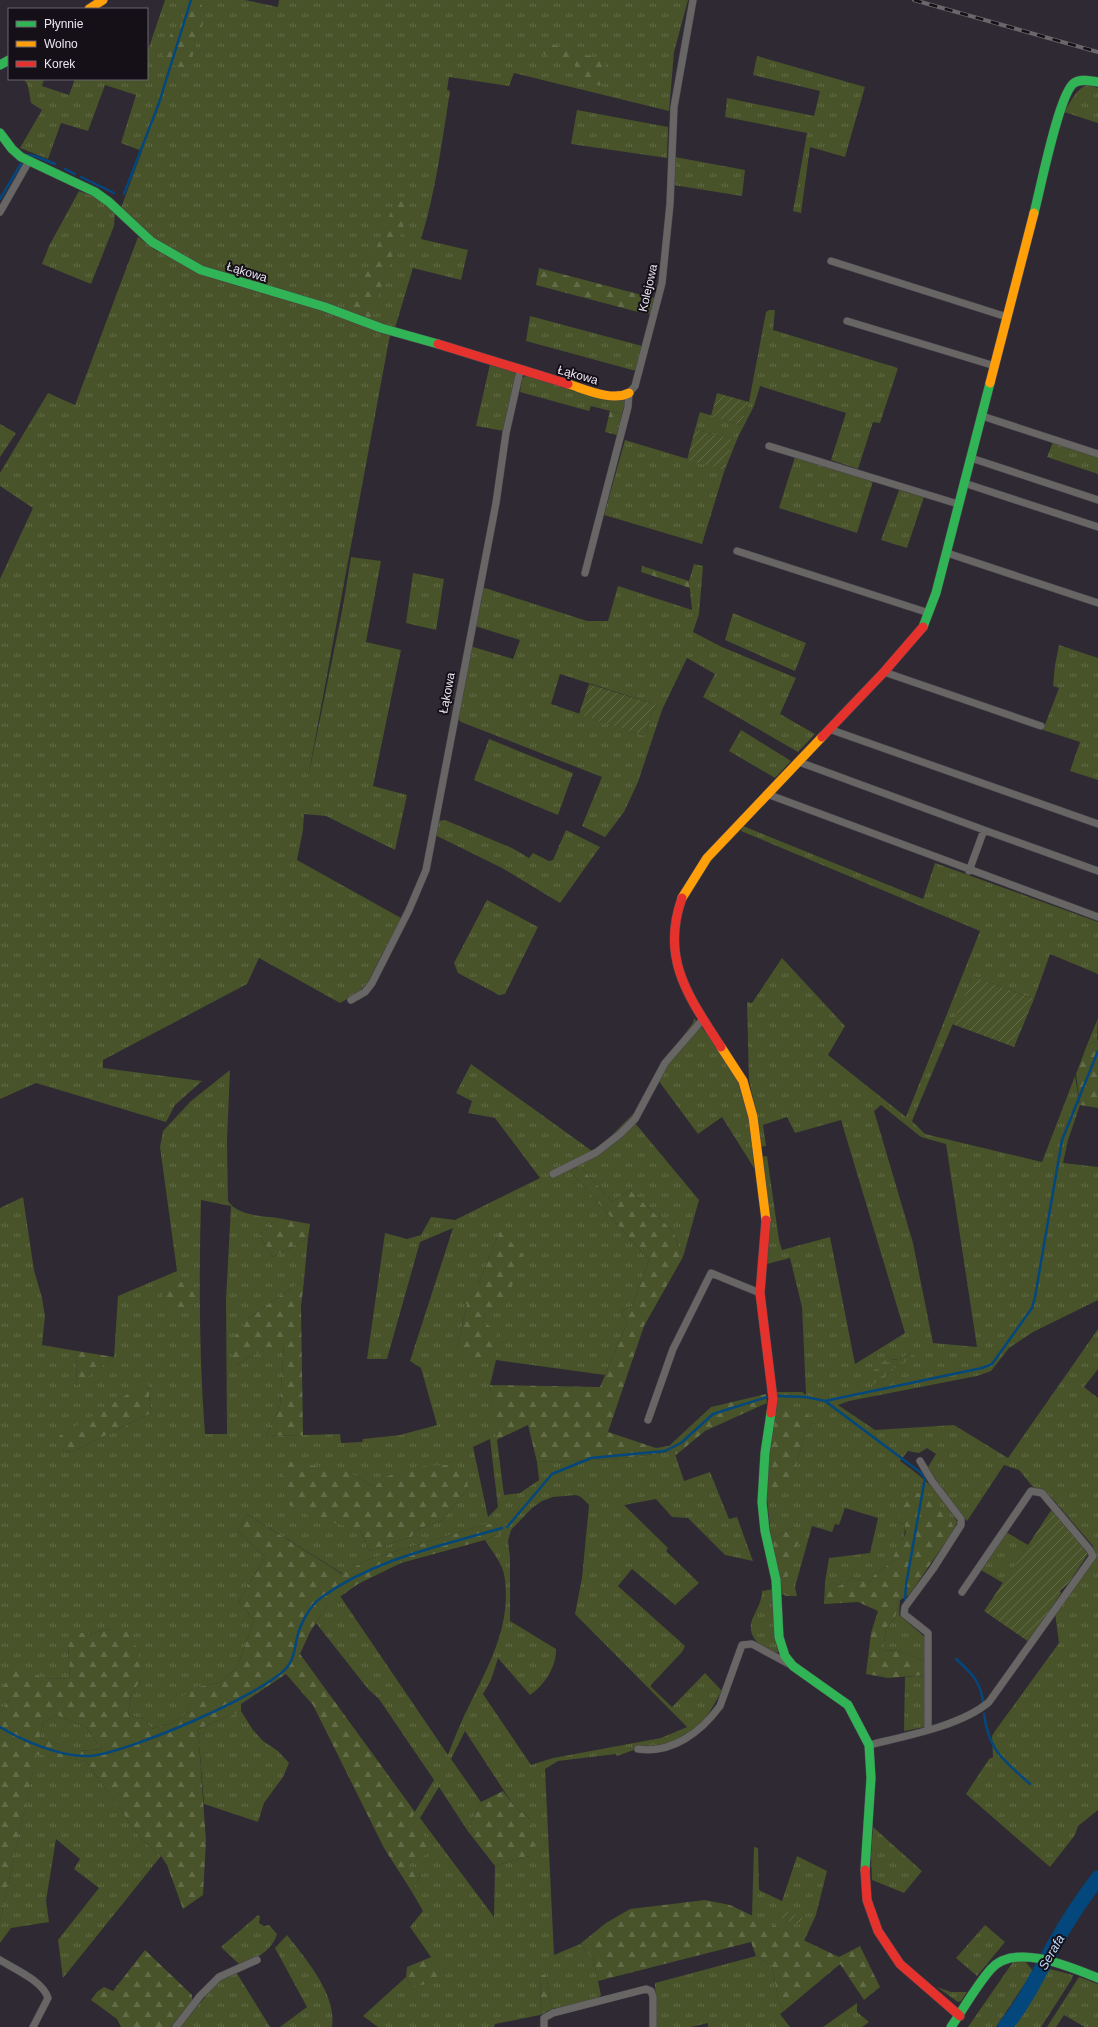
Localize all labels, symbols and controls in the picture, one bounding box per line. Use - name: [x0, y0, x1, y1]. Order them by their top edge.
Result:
- legend: [8, 8, 148, 80]
- text: Płynnie: [44, 17, 84, 31]
- text: Wolno: [44, 37, 78, 51]
- text: Korek: [44, 57, 76, 71]
- street label: Łąkowa: [225, 259, 269, 285]
- street label: Kolejowa: [636, 262, 660, 313]
- street label: Łąkowa: [556, 363, 600, 388]
- street label: Łąkowa: [436, 671, 458, 715]
- water label: Serafa: [1035, 1932, 1068, 1973]

